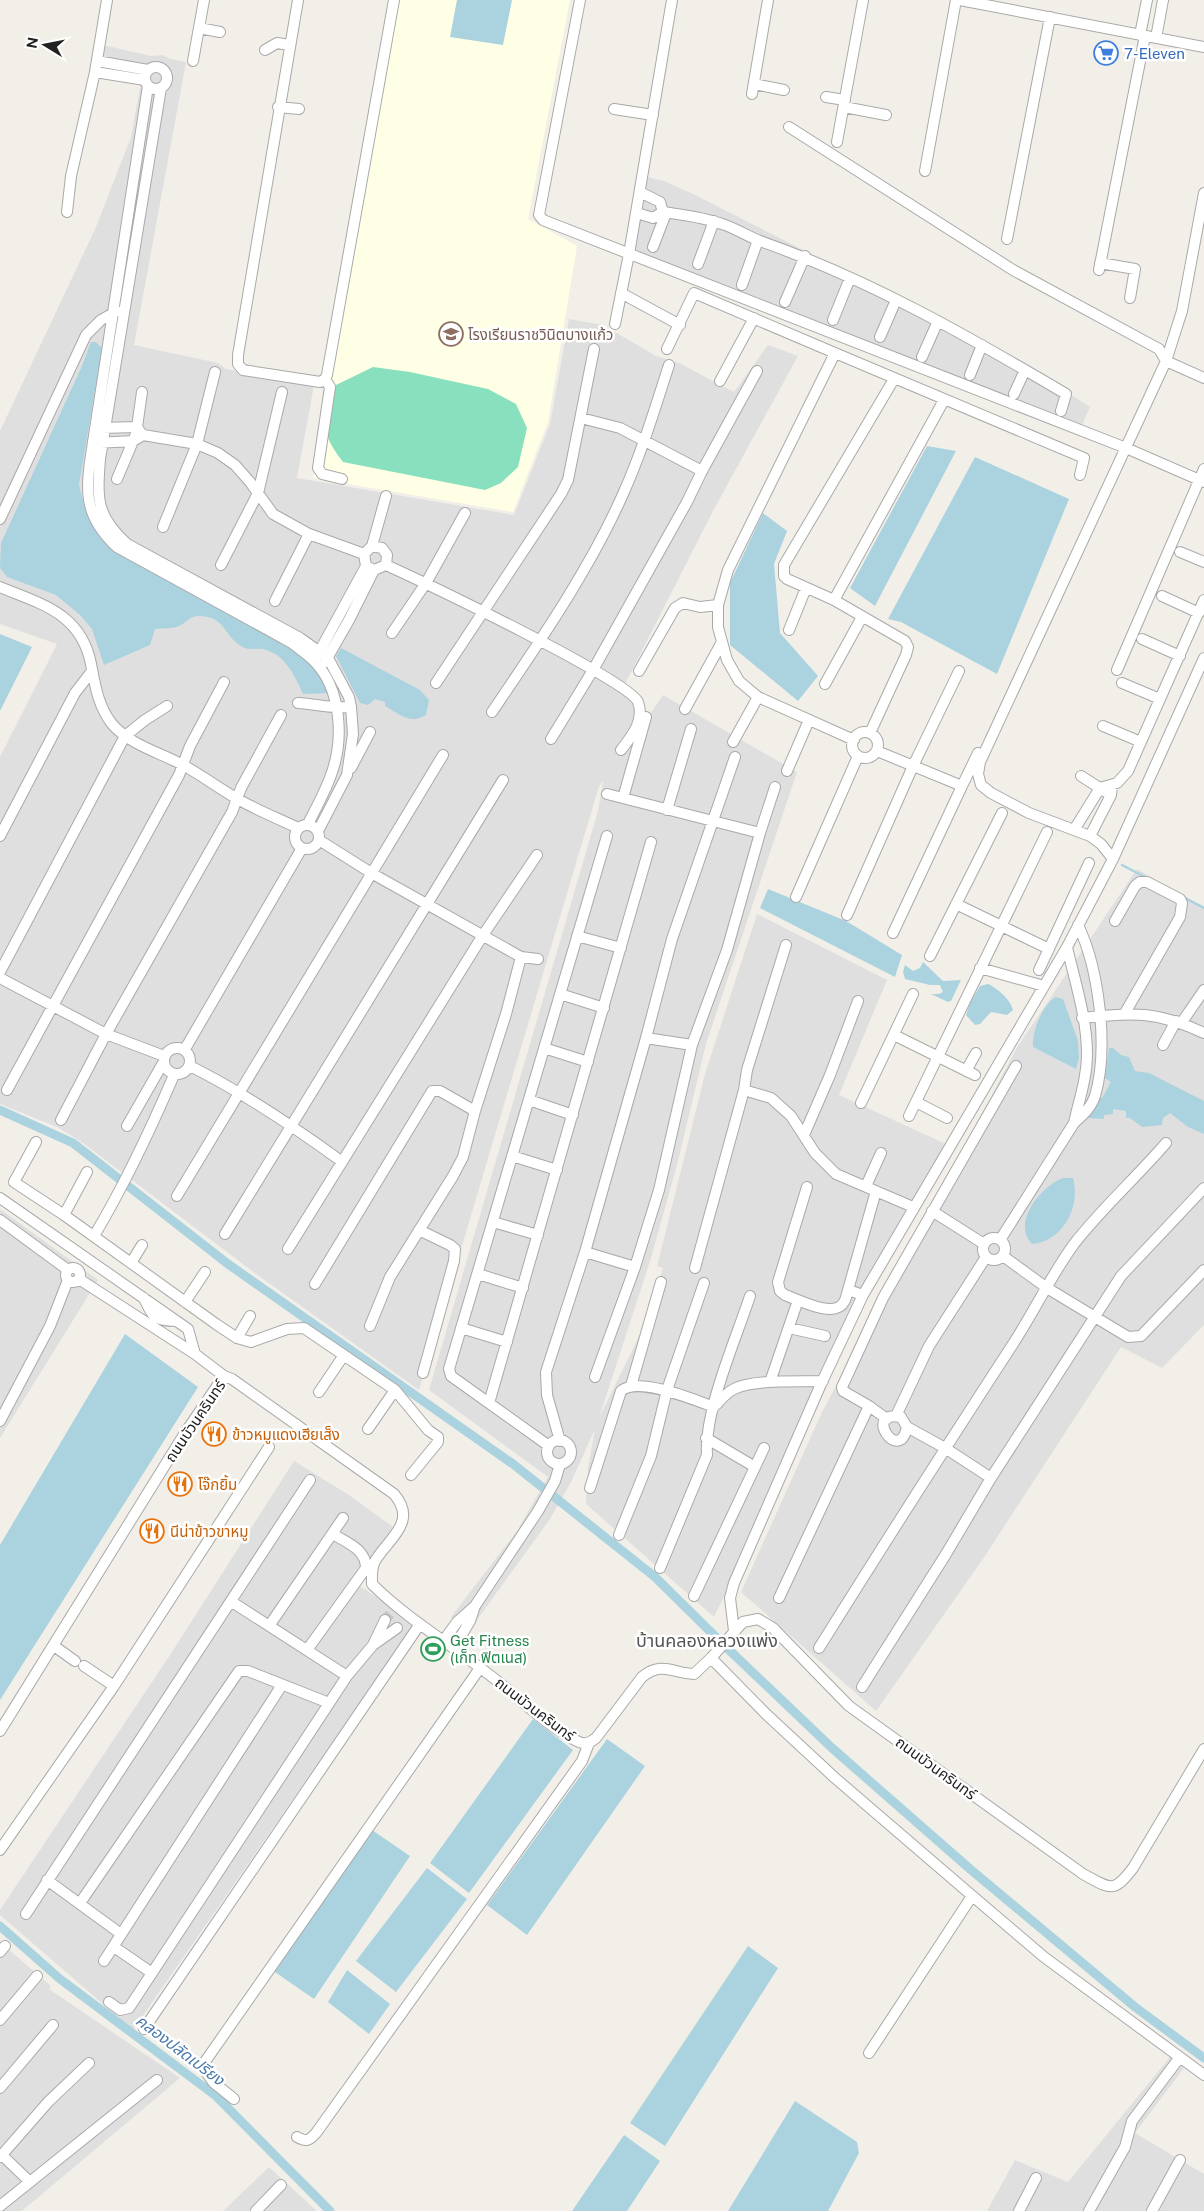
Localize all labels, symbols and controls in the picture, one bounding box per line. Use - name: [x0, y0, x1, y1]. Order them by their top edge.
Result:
- north arrow: [20, 20, 70, 70]
- text: N: [23, 36, 41, 50]
- supermarket icon: 7-Eleven: [1093, 40, 1119, 66]
- place label: 7-Eleven: [1124, 45, 1185, 62]
- school or university icon: โรงเรียนราชวินิตบางแก้ว: [438, 321, 464, 347]
- place label: โรงเรียนราชวินิตบางแก้ว: [468, 326, 613, 343]
- street label: ถนนบัวนครินทร์: [161, 1376, 229, 1465]
- restaurant icon: ข้าวหมูแดงเฮียเส็ง: [201, 1421, 227, 1447]
- place label: ข้าวหมูแดงเฮียเส็ง: [232, 1426, 340, 1444]
- restaurant icon: โจ๊กยิ้ม: [167, 1471, 193, 1497]
- place label: โจ๊กยิ้ม: [198, 1474, 237, 1493]
- restaurant icon: นีน่าข้าวขาหมู: [139, 1518, 165, 1544]
- place label: นีน่าข้าวขาหมู: [170, 1523, 248, 1541]
- district label: บ้านคลองหลวงแพ่ง: [636, 1630, 778, 1651]
- place label: Get Fitness (เก็ท ฟิตเนส): [450, 1632, 529, 1666]
- sports icon: Get Fitness (เก็ท ฟิตเนส): [420, 1636, 446, 1662]
- street label: ถนนบัวนครินทร์: [492, 1674, 579, 1745]
- street label: ถนนบัวนครินทร์: [892, 1733, 980, 1803]
- water label: คลองปลัดเปรียง: [132, 2011, 229, 2090]

